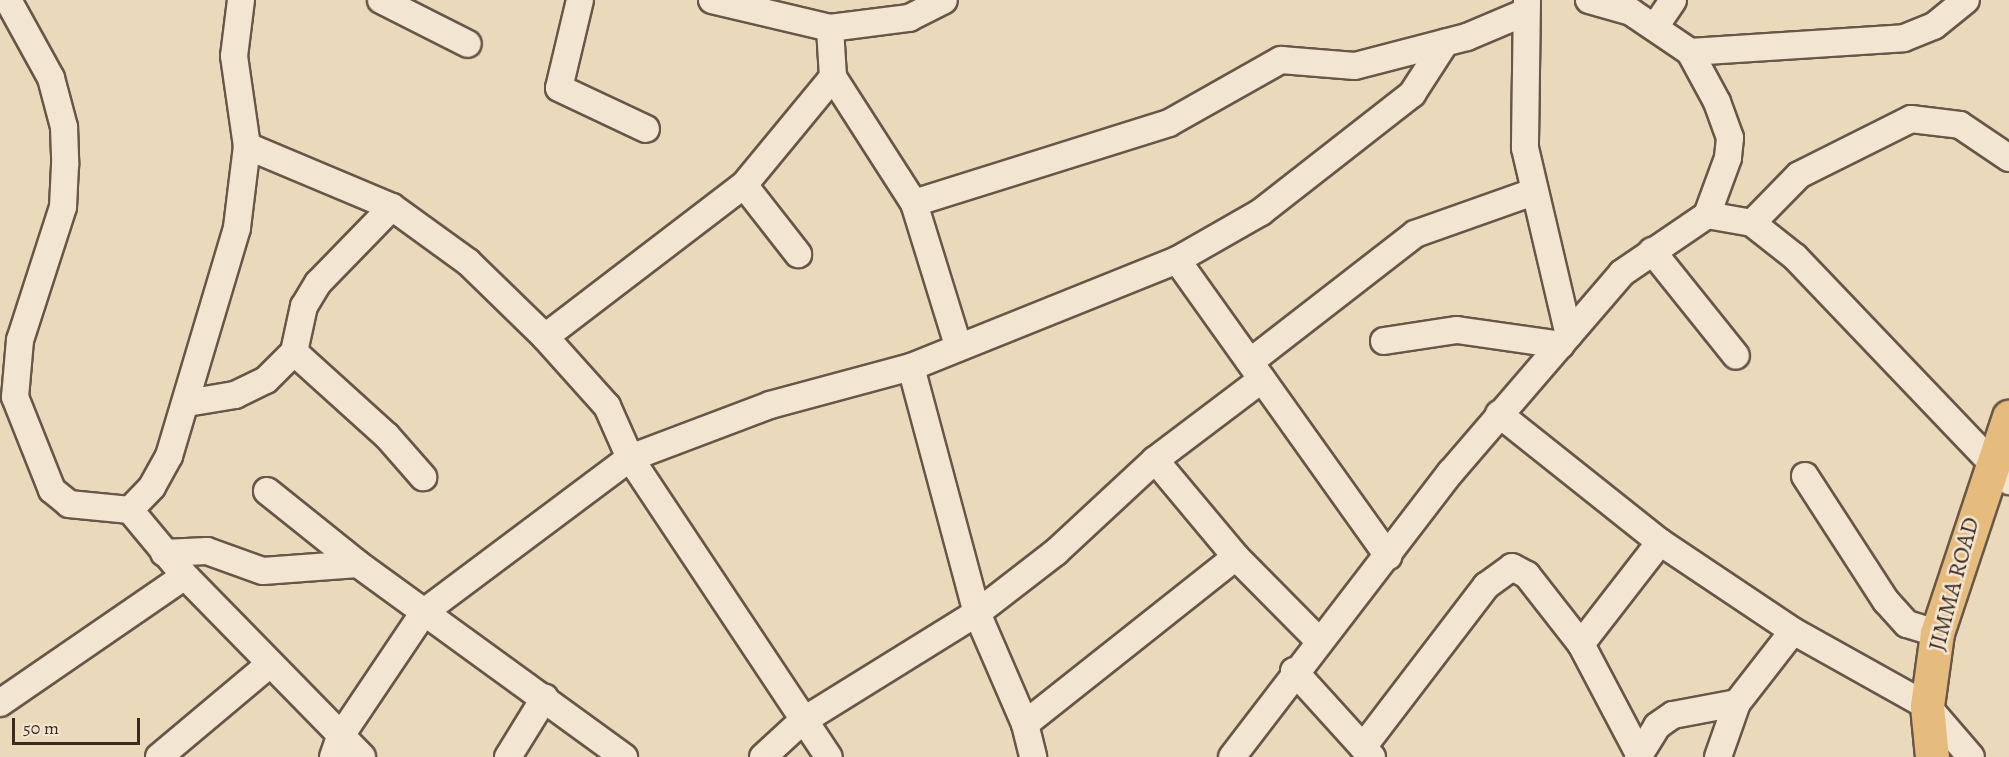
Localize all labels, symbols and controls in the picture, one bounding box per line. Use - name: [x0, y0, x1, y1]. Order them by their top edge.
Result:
- street label: JIMMA ROAD: [1922, 514, 1986, 654]
- scale bar: [15, 706, 142, 744]
- text: 50 m: [23, 716, 59, 740]

